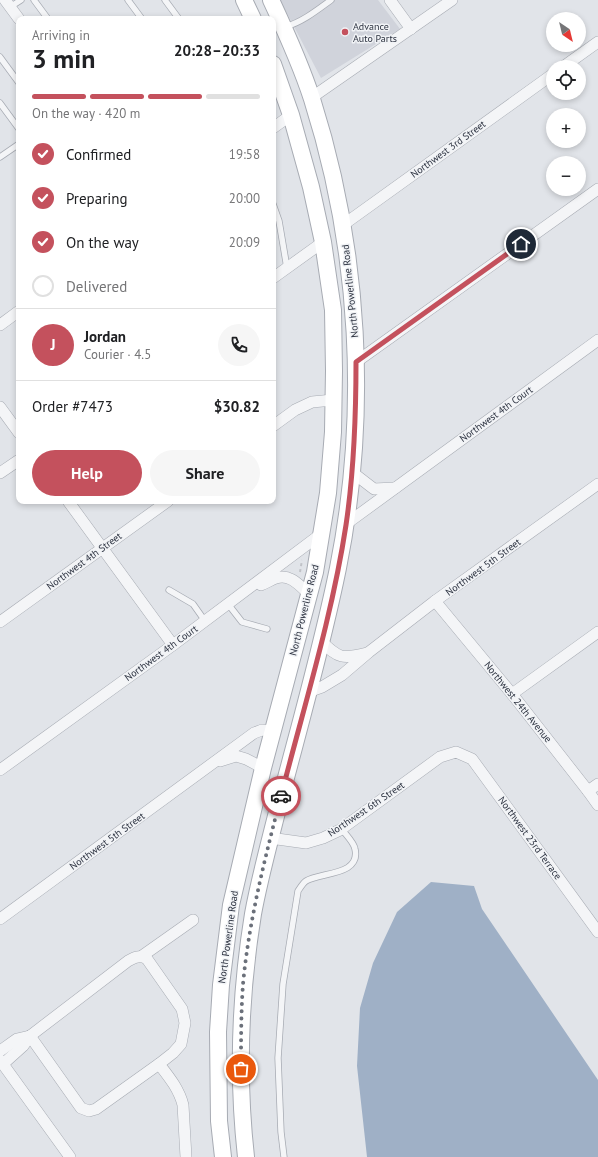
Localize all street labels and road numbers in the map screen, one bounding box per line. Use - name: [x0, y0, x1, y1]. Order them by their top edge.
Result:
- street label: Northwest 3rd Street: [408, 117, 489, 181]
- street label: North Powerline Road: [339, 244, 361, 338]
- street label: Northwest 4th Court: [457, 383, 536, 445]
- street label: Northwest 4th Street: [44, 529, 125, 593]
- street label: Northwest 5th Street: [443, 535, 524, 599]
- street label: North Powerline Road: [286, 563, 322, 657]
- street label: Northwest 4th Court: [122, 622, 201, 684]
- street label: Northwest 24th Avenue: [481, 659, 555, 745]
- street label: Northwest 6th Street: [325, 778, 407, 839]
- street label: Northwest 23rd Terrace: [495, 794, 565, 882]
- street label: Northwest 5th Street: [67, 809, 148, 873]
- street label: North Powerline Road: [215, 890, 241, 984]

